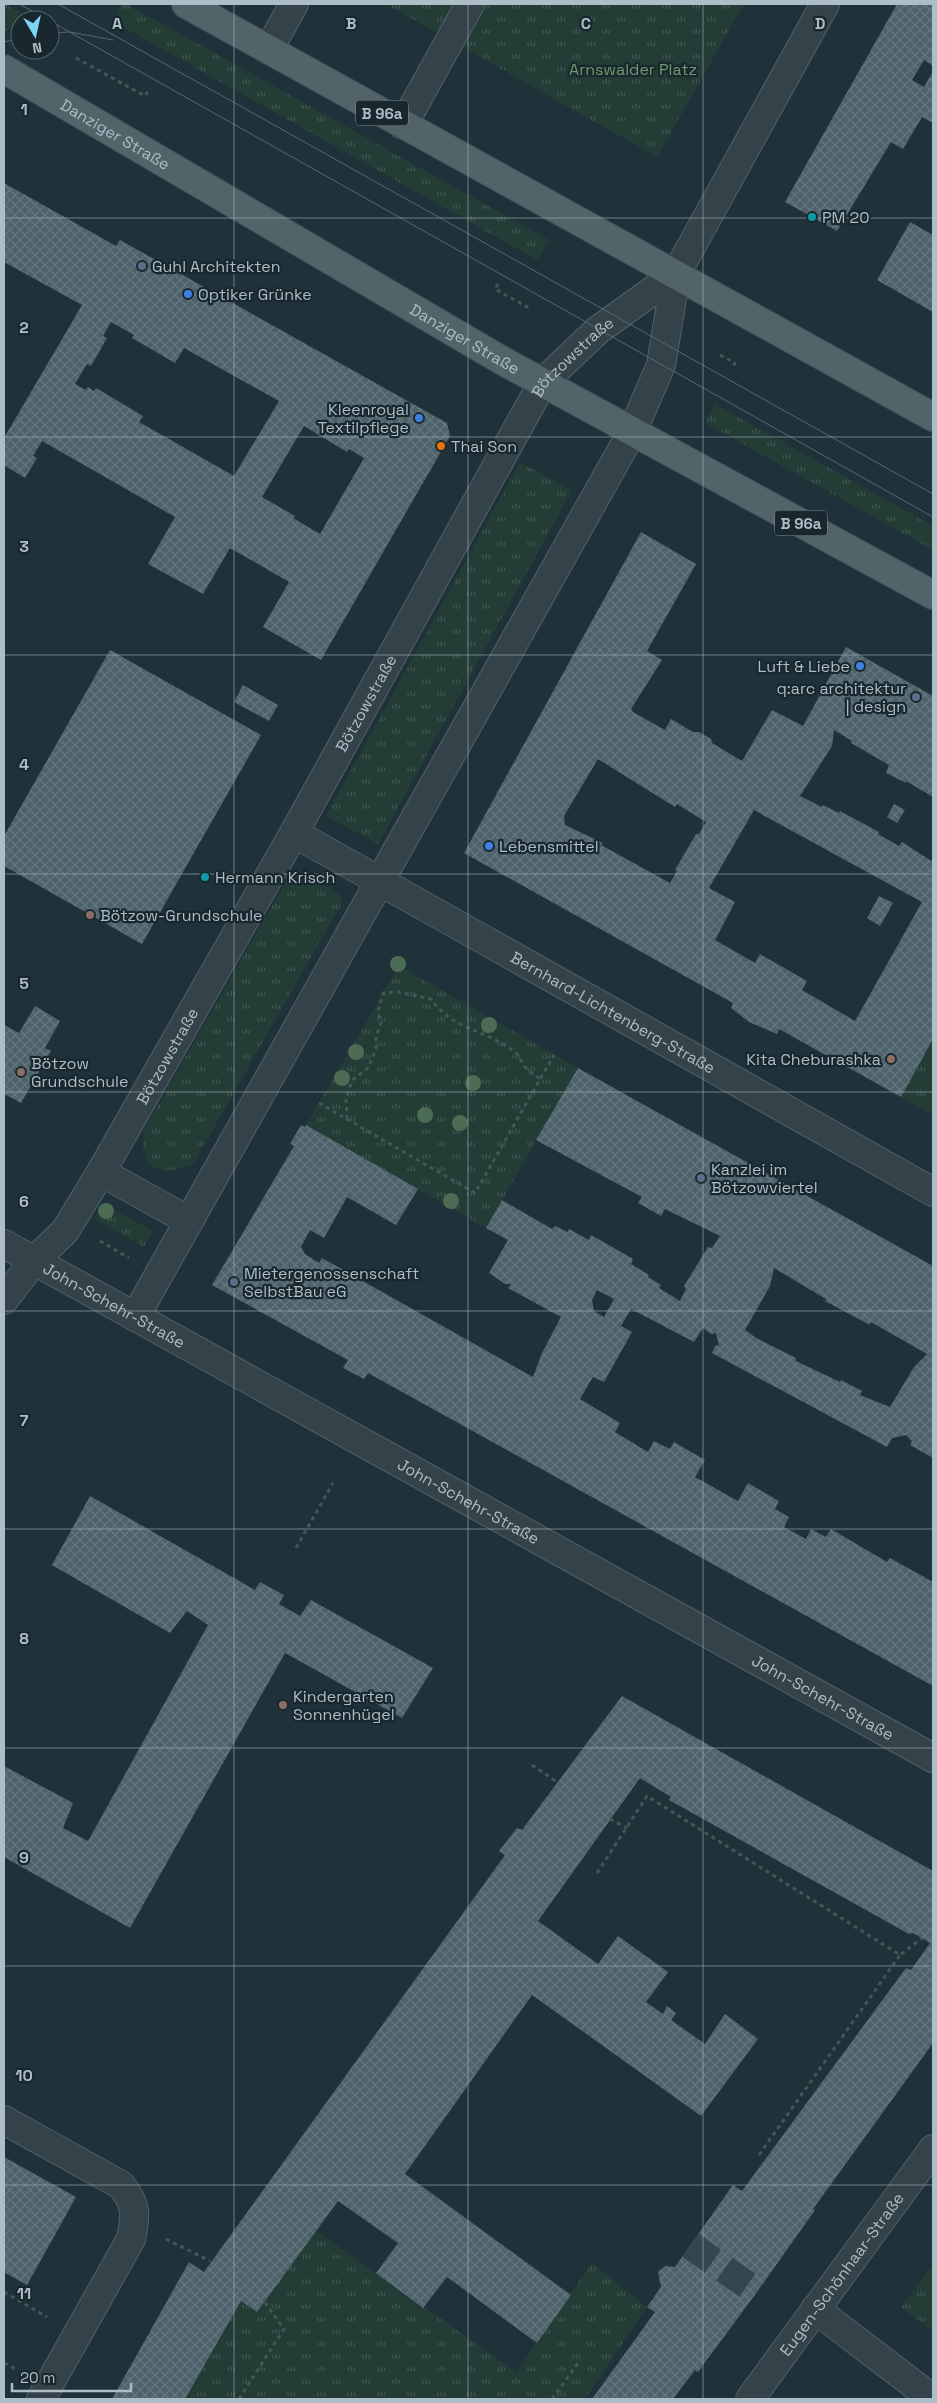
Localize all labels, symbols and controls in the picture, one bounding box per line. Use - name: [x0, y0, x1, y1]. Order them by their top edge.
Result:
- north arrow: [10, 10, 60, 60]
- text: A: [112, 13, 122, 34]
- text: B: [346, 13, 356, 34]
- text: C: [581, 13, 591, 34]
- text: D: [815, 13, 825, 34]
- text: N: [31, 38, 43, 57]
- park label: Arnswalder Platz: [569, 59, 697, 80]
- street label: Danziger Straße: [57, 94, 174, 174]
- text: 1: [20, 99, 28, 120]
- road number: B 96a: [356, 100, 408, 126]
- place label: PM 20: [822, 207, 869, 228]
- marker: PM 20: [806, 211, 818, 223]
- place label: Guhl Architekten: [152, 256, 281, 277]
- marker: Guhl Architekten: [136, 260, 148, 272]
- place label: Optiker Grünke: [198, 284, 312, 305]
- marker: Optiker Grünke: [182, 288, 194, 300]
- street label: Danziger Straße: [406, 298, 523, 379]
- street label: Bötzowstraße: [526, 312, 618, 401]
- text: 2: [19, 317, 29, 338]
- place label: Kleenroyal Textilpflege: [318, 399, 409, 438]
- marker: Kleenroyal Textilpflege: [413, 412, 425, 424]
- place label: Thai Son: [451, 436, 517, 457]
- marker: Thai Son: [435, 440, 447, 452]
- road number: B 96a: [775, 510, 827, 536]
- text: 3: [19, 536, 29, 557]
- street label: Bötzowstraße: [330, 651, 401, 755]
- place label: Luft & Liebe: [758, 656, 850, 677]
- marker: Luft & Liebe: [854, 660, 866, 672]
- place label: q:arc architektur | design: [776, 678, 906, 717]
- marker: q:arc architektur | design: [910, 691, 922, 703]
- text: 4: [19, 754, 29, 775]
- place label: Lebensmittel: [499, 836, 599, 857]
- marker: Lebensmittel: [483, 840, 495, 852]
- place label: Hermann Krisch: [215, 867, 335, 888]
- marker: Hermann Krisch: [199, 871, 211, 883]
- place label: Bötzow-Grundschule: [100, 905, 263, 926]
- marker: Bötzow-Grundschule: [84, 909, 96, 921]
- street label: Bernhard-Lichtenberg-Straße: [507, 946, 719, 1078]
- text: 5: [19, 973, 29, 994]
- street label: Bötzowstraße: [131, 1004, 203, 1108]
- place label: Kita Cheburashka: [746, 1049, 881, 1070]
- place label: Bötzow Grundschule: [31, 1053, 128, 1092]
- marker: Kita Cheburashka: [885, 1053, 897, 1065]
- marker: Bötzow Grundschule: [15, 1066, 27, 1078]
- place label: Kanzlei im Bötzowviertel: [711, 1159, 818, 1198]
- marker: Kanzlei im Bötzowviertel: [695, 1172, 707, 1184]
- text: 6: [19, 1191, 29, 1212]
- street label: John-Schehr-Straße: [40, 1257, 189, 1353]
- place label: Mietergenossenschaft SelbstBau eG: [244, 1263, 419, 1302]
- marker: Mietergenossenschaft SelbstBau eG: [228, 1276, 240, 1288]
- text: 7: [20, 1410, 29, 1431]
- street label: John-Schehr-Straße: [394, 1453, 543, 1549]
- text: 8: [19, 1628, 29, 1649]
- street label: John-Schehr-Straße: [748, 1649, 898, 1745]
- place label: Kindergarten Sonnenhügel: [293, 1686, 395, 1725]
- marker: Kindergarten Sonnenhügel: [277, 1699, 289, 1711]
- text: 9: [19, 1847, 29, 1868]
- text: 10: [15, 2065, 33, 2086]
- street label: Eugen-Schönhaar-Straße: [775, 2188, 908, 2360]
- text: 11: [17, 2283, 31, 2304]
- scale bar: [12, 2360, 131, 2392]
- text: 20 m: [20, 2368, 55, 2387]

